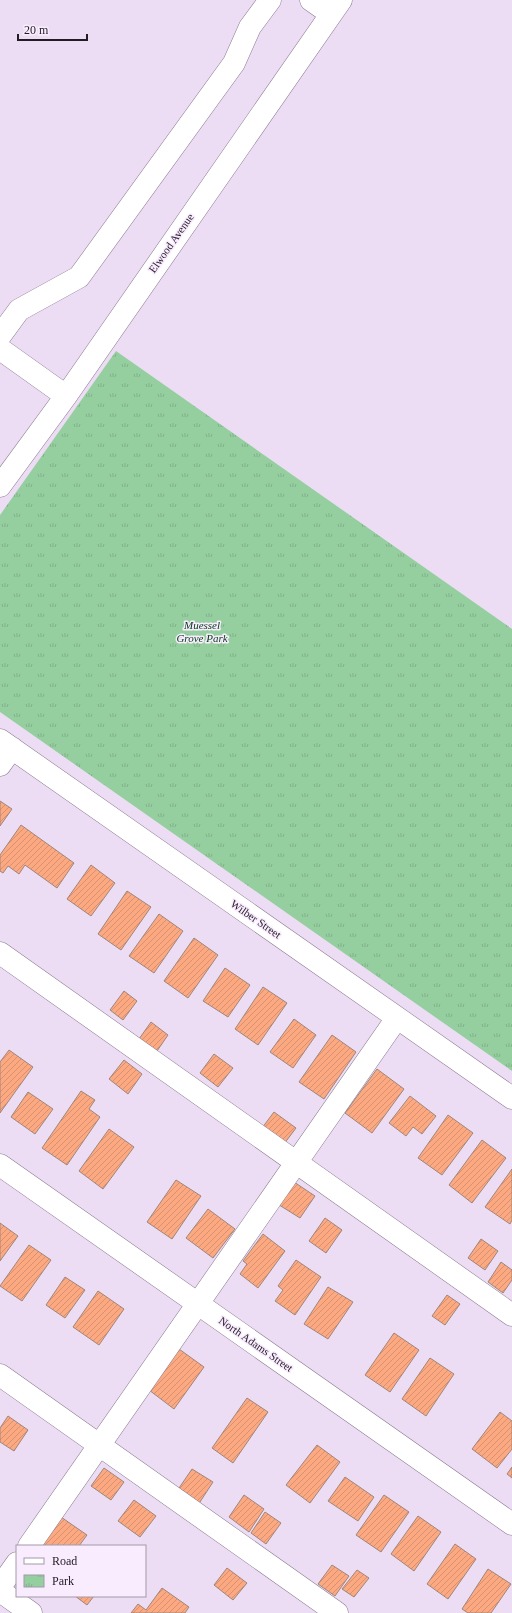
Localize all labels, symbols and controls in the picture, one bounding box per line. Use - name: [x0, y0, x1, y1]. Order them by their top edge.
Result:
- scale bar: [18, 16, 87, 42]
- text: 20 m: [24, 23, 49, 37]
- street label: Elwood Avenue: [146, 211, 196, 275]
- park label: Muessel Grove Park: [176, 619, 229, 644]
- street label: Wilber Street: [229, 897, 283, 941]
- street label: North Adams Street: [217, 1314, 295, 1374]
- legend: [16, 1545, 146, 1597]
- text: Road: [52, 1554, 77, 1568]
- text: Park: [52, 1574, 74, 1588]

